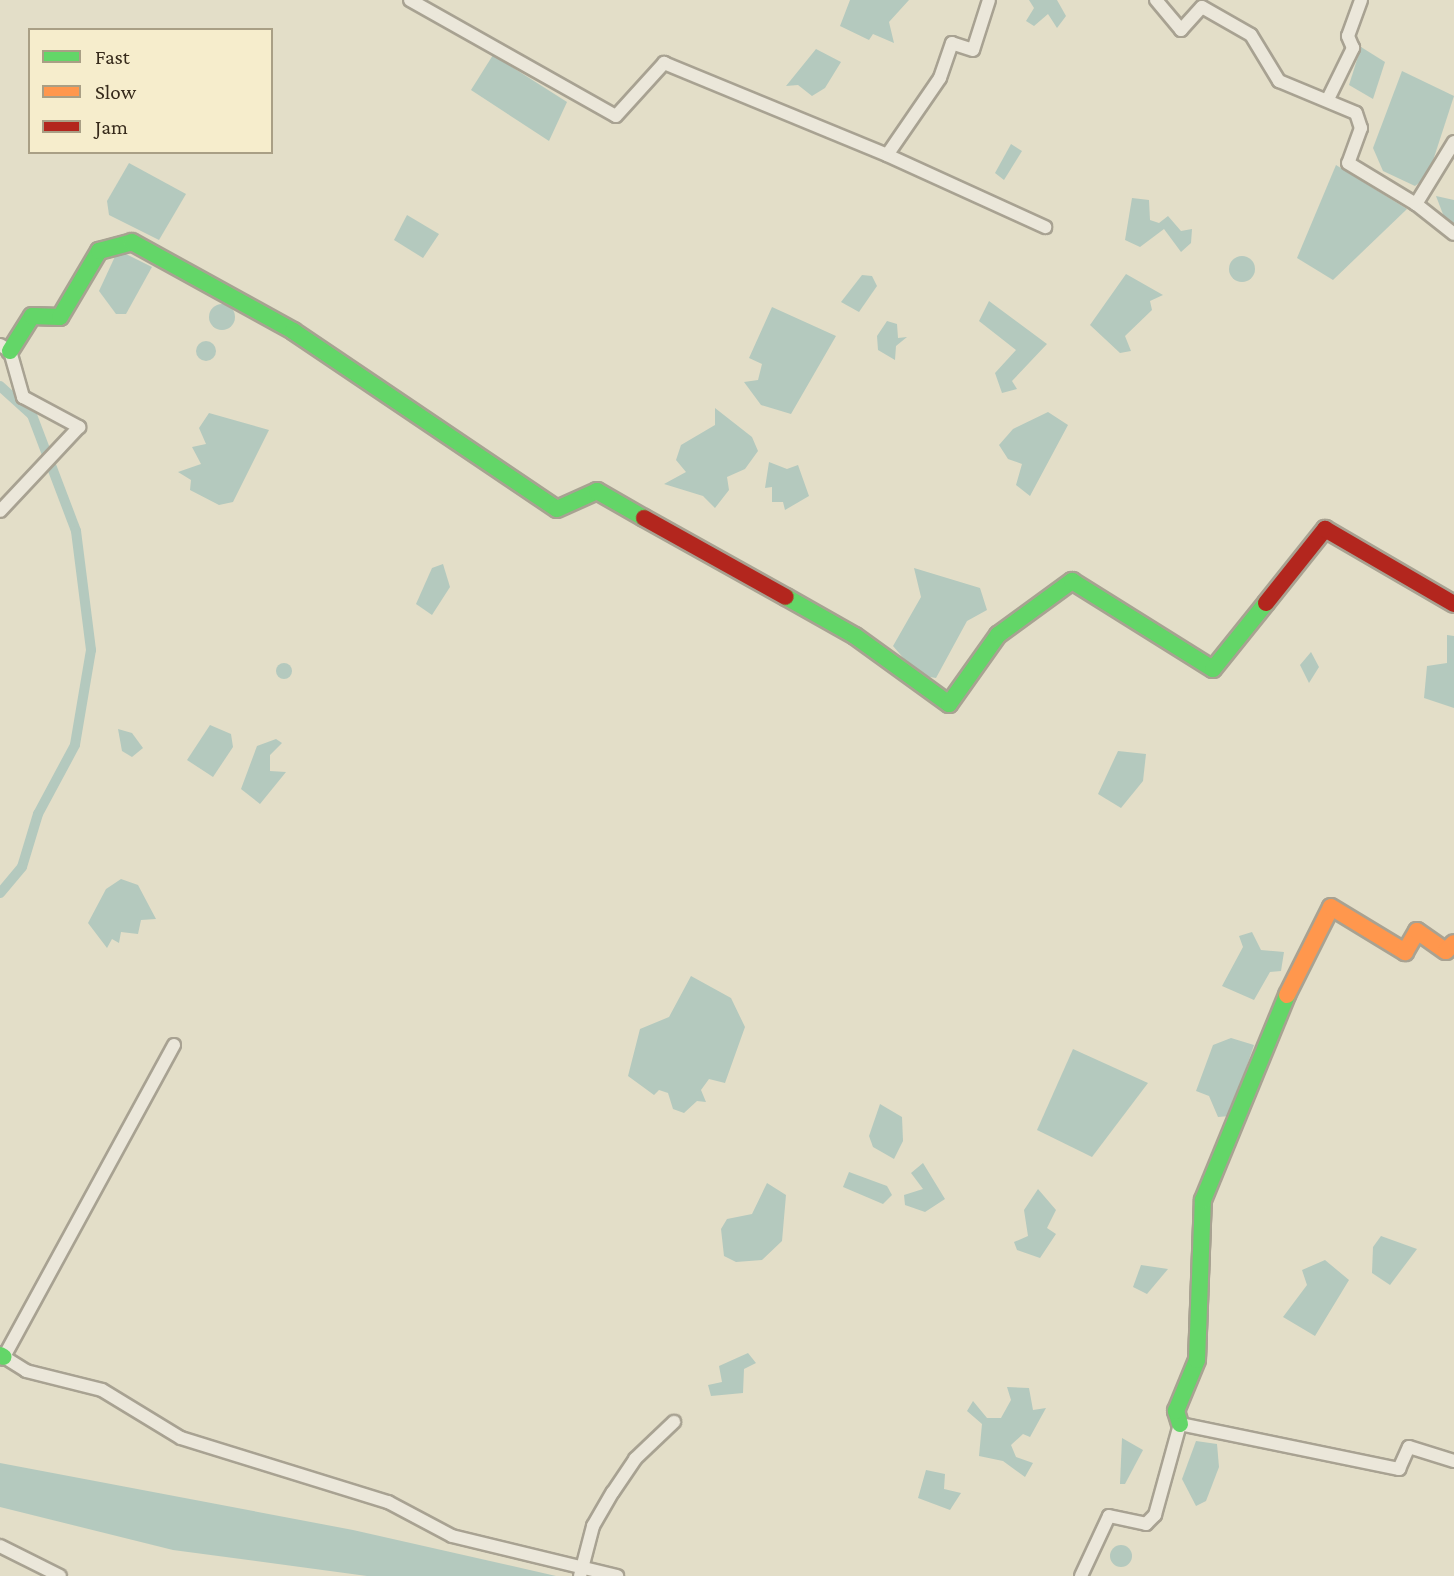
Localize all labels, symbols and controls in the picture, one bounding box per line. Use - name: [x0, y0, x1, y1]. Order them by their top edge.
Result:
- legend: [28, 28, 273, 154]
- text: Fast: [95, 45, 130, 69]
- text: Slow: [95, 80, 136, 104]
- text: Jam: [95, 115, 128, 139]

